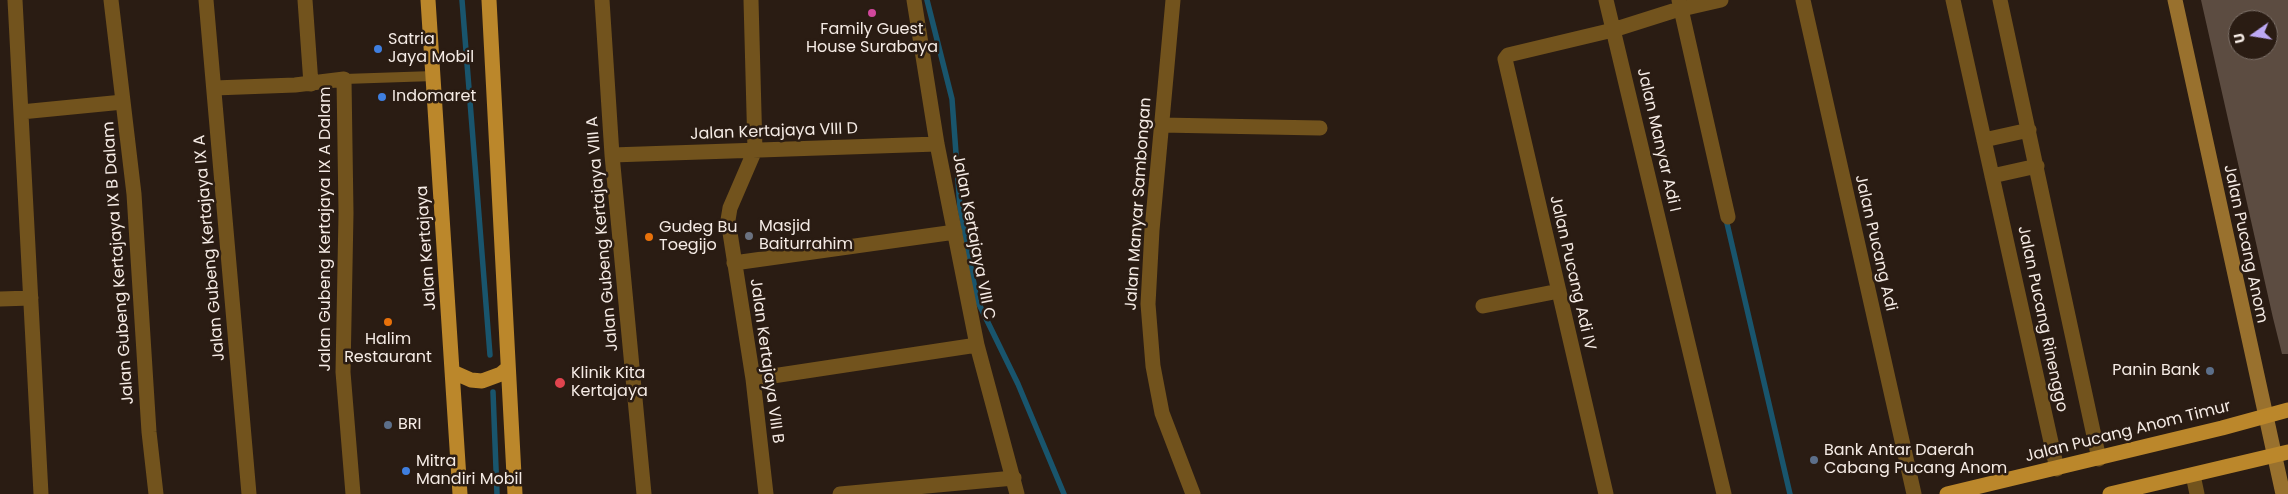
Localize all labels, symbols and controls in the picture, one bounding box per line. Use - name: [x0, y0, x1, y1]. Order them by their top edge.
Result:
- marker: Family Guest House Surabaya: [866, 7, 878, 19]
- north arrow: [2228, 10, 2278, 60]
- place label: Family Guest House Surabaya: [806, 20, 938, 58]
- place label: Satria Jaya Mobil: [388, 30, 474, 68]
- text: U: [2229, 31, 2250, 45]
- marker: Satria Jaya Mobil: [372, 43, 384, 55]
- street label: Jalan Manyar Adi I: [1632, 66, 1684, 214]
- street label: Jalan Gubeng Kertajaya IX A Dalam: [316, 87, 336, 371]
- place label: Indomaret: [392, 87, 476, 107]
- marker: Indomaret: [376, 91, 388, 103]
- street label: Jalan Manyar Sambongan: [1122, 97, 1156, 311]
- street label: Jalan Gubeng Kertajaya VIII A: [583, 116, 623, 352]
- street label: Jalan Kertajaya VIII D: [690, 119, 858, 145]
- street label: Jalan Gubeng Kertajaya IX B Dalam: [100, 121, 138, 405]
- street label: Jalan Gubeng Kertajaya IX A: [191, 134, 229, 362]
- street label: Jalan Kertajaya VIII C: [947, 152, 999, 322]
- street label: Jalan Pucang Anom: [2219, 163, 2271, 325]
- street label: Jalan Pucang Adi: [1850, 173, 1900, 313]
- street label: Jalan Kertajaya: [413, 185, 441, 311]
- street label: Jalan Pucang Adi IV: [1545, 194, 1599, 352]
- place label: Masjid Baiturrahim: [759, 217, 853, 255]
- place label: Gudeg Bu Toegijo: [659, 218, 738, 256]
- street label: Jalan Pucang Rinenggo: [2013, 224, 2071, 414]
- marker: Masjid Baiturrahim: [743, 230, 755, 242]
- marker: Gudeg Bu Toegijo: [643, 231, 655, 243]
- street label: Jalan Kertajaya VIII B: [745, 277, 787, 445]
- marker: Halim Restaurant: [382, 316, 394, 328]
- place label: Halim Restaurant: [344, 330, 432, 368]
- place label: Panin Bank: [2112, 361, 2200, 381]
- place label: Klinik Kita Kertajaya: [571, 364, 648, 402]
- marker: Panin Bank: [2204, 365, 2216, 377]
- marker: Klinik Kita Kertajaya: [553, 376, 567, 390]
- street label: Jalan Pucang Anom Timur: [2023, 397, 2233, 467]
- place label: BRI: [398, 415, 421, 435]
- marker: BRI: [382, 419, 394, 431]
- place label: Bank Antar Daerah Cabang Pucang Anom: [1824, 441, 2007, 479]
- place label: Mitra Mandiri Mobil: [416, 452, 522, 490]
- marker: Bank Antar Daerah Cabang Pucang Anom: [1808, 454, 1820, 466]
- marker: Mitra Mandiri Mobil: [400, 465, 412, 477]

